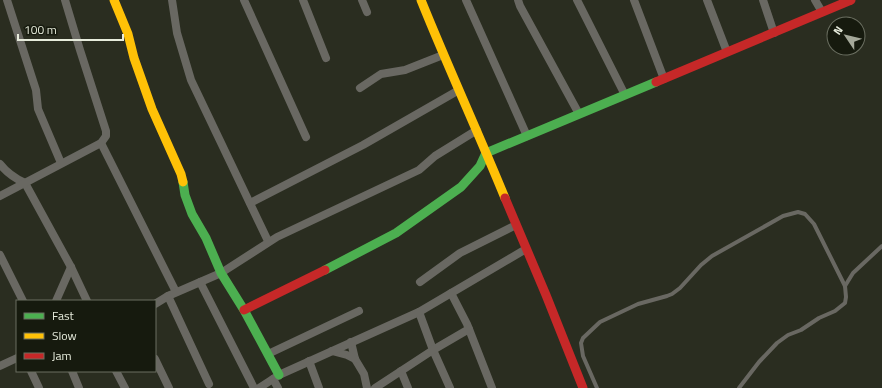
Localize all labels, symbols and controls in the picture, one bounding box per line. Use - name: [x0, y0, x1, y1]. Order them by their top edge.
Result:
- scale bar: [18, 16, 123, 42]
- north arrow: [826, 16, 866, 56]
- text: 100 m: [24, 20, 57, 39]
- text: N: [829, 23, 847, 38]
- legend: [16, 300, 156, 372]
- text: Fast: [52, 306, 75, 325]
- text: Slow: [52, 326, 77, 345]
- text: Jam: [52, 346, 72, 365]

